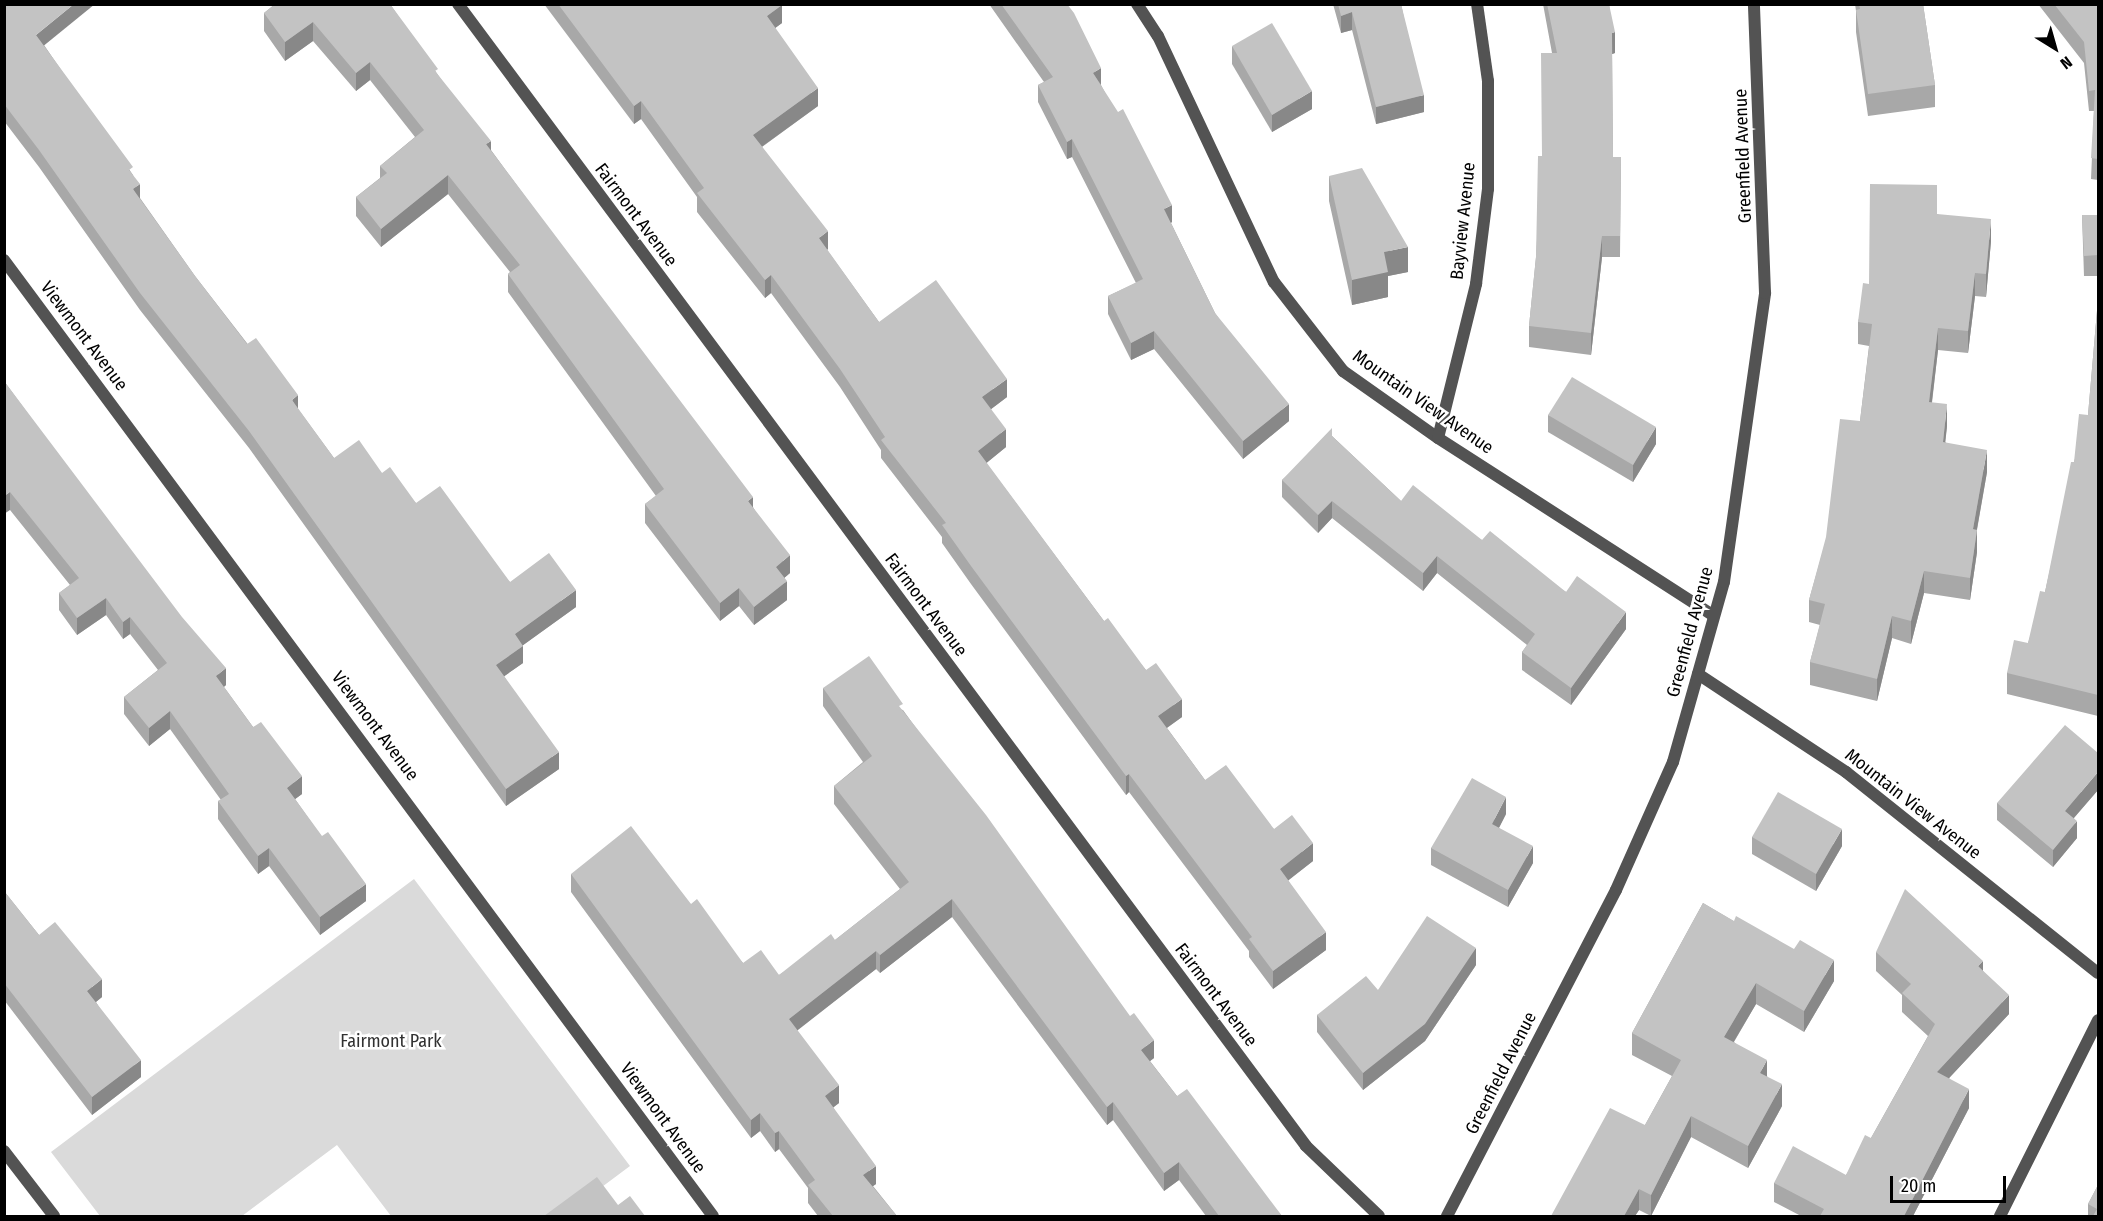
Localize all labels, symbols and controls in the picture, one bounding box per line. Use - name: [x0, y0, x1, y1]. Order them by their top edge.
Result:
- north arrow: [2025, 18, 2085, 78]
- text: N: [2057, 52, 2076, 73]
- street label: Greenfield Avenue: [1730, 89, 1756, 223]
- street label: Fairmont Avenue: [590, 159, 682, 271]
- street label: Bayview Avenue: [1446, 161, 1480, 281]
- street label: Viewmont Avenue: [36, 277, 132, 395]
- street label: Mountain View Avenue: [1349, 345, 1497, 459]
- street label: Fairmont Avenue: [880, 549, 972, 661]
- street label: Greenfield Avenue: [1662, 564, 1718, 700]
- street label: Viewmont Avenue: [327, 667, 423, 785]
- street label: Mountain View Avenue: [1841, 744, 1985, 864]
- street label: Fairmont Avenue: [1170, 939, 1262, 1051]
- street label: Greenfield Avenue: [1461, 1008, 1541, 1138]
- park label: Fairmont Park: [340, 1030, 442, 1052]
- street label: Viewmont Avenue: [616, 1059, 710, 1177]
- scale bar: [1893, 1164, 2008, 1202]
- text: 20 m: [1901, 1175, 1936, 1197]

